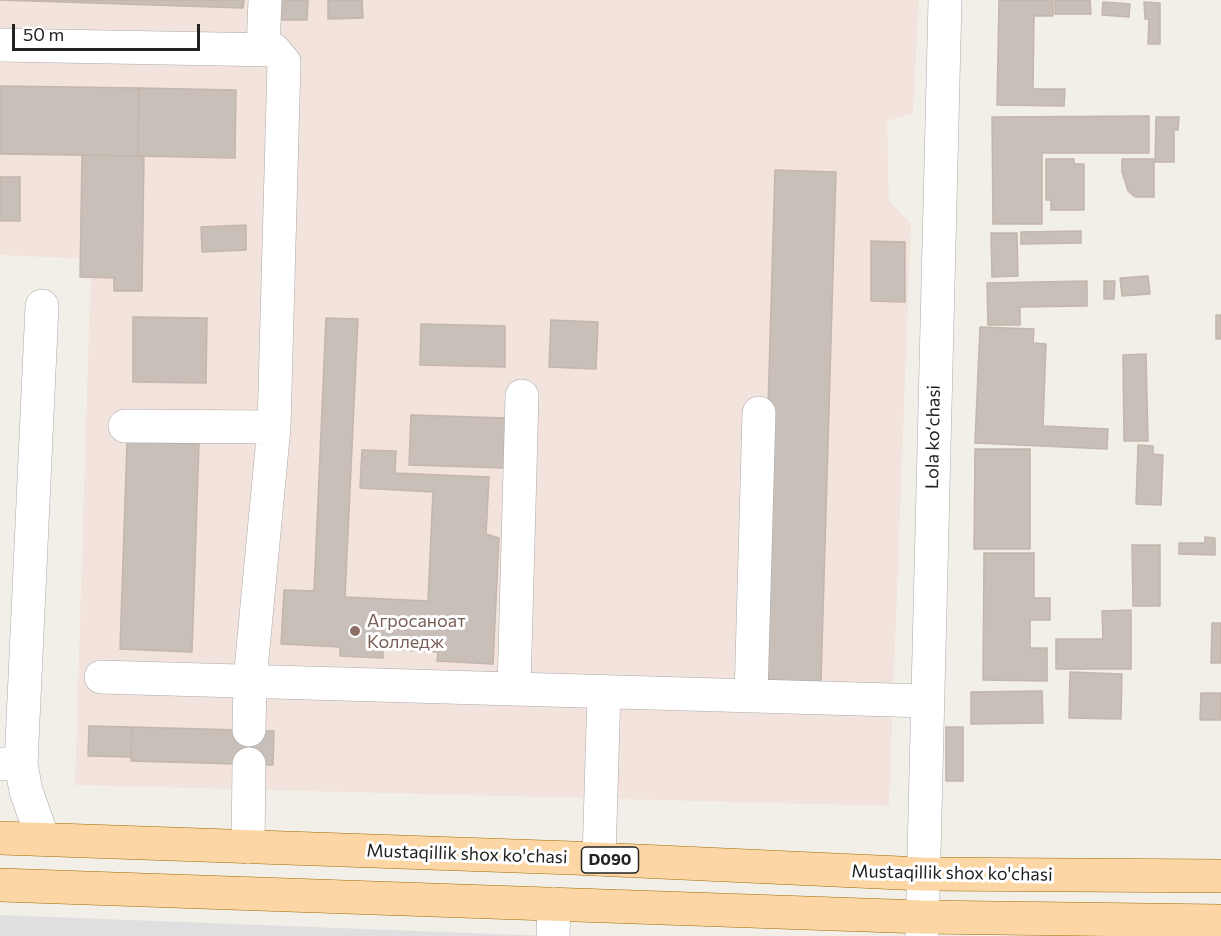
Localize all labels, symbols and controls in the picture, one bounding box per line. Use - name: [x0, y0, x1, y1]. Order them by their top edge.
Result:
- scale bar: [15, 12, 202, 50]
- text: 50 m: [23, 23, 64, 45]
- street label: Lola koʻchasi: [921, 385, 945, 489]
- place label: Агросаноат Колледж: [367, 610, 466, 652]
- marker: Агросаноат Колледж: [348, 624, 362, 638]
- street label: Mustaqillik shox ko'chasi: [366, 840, 568, 868]
- road number: D090: [582, 847, 638, 873]
- street label: Mustaqillik shox ko'chasi: [851, 860, 1053, 886]

